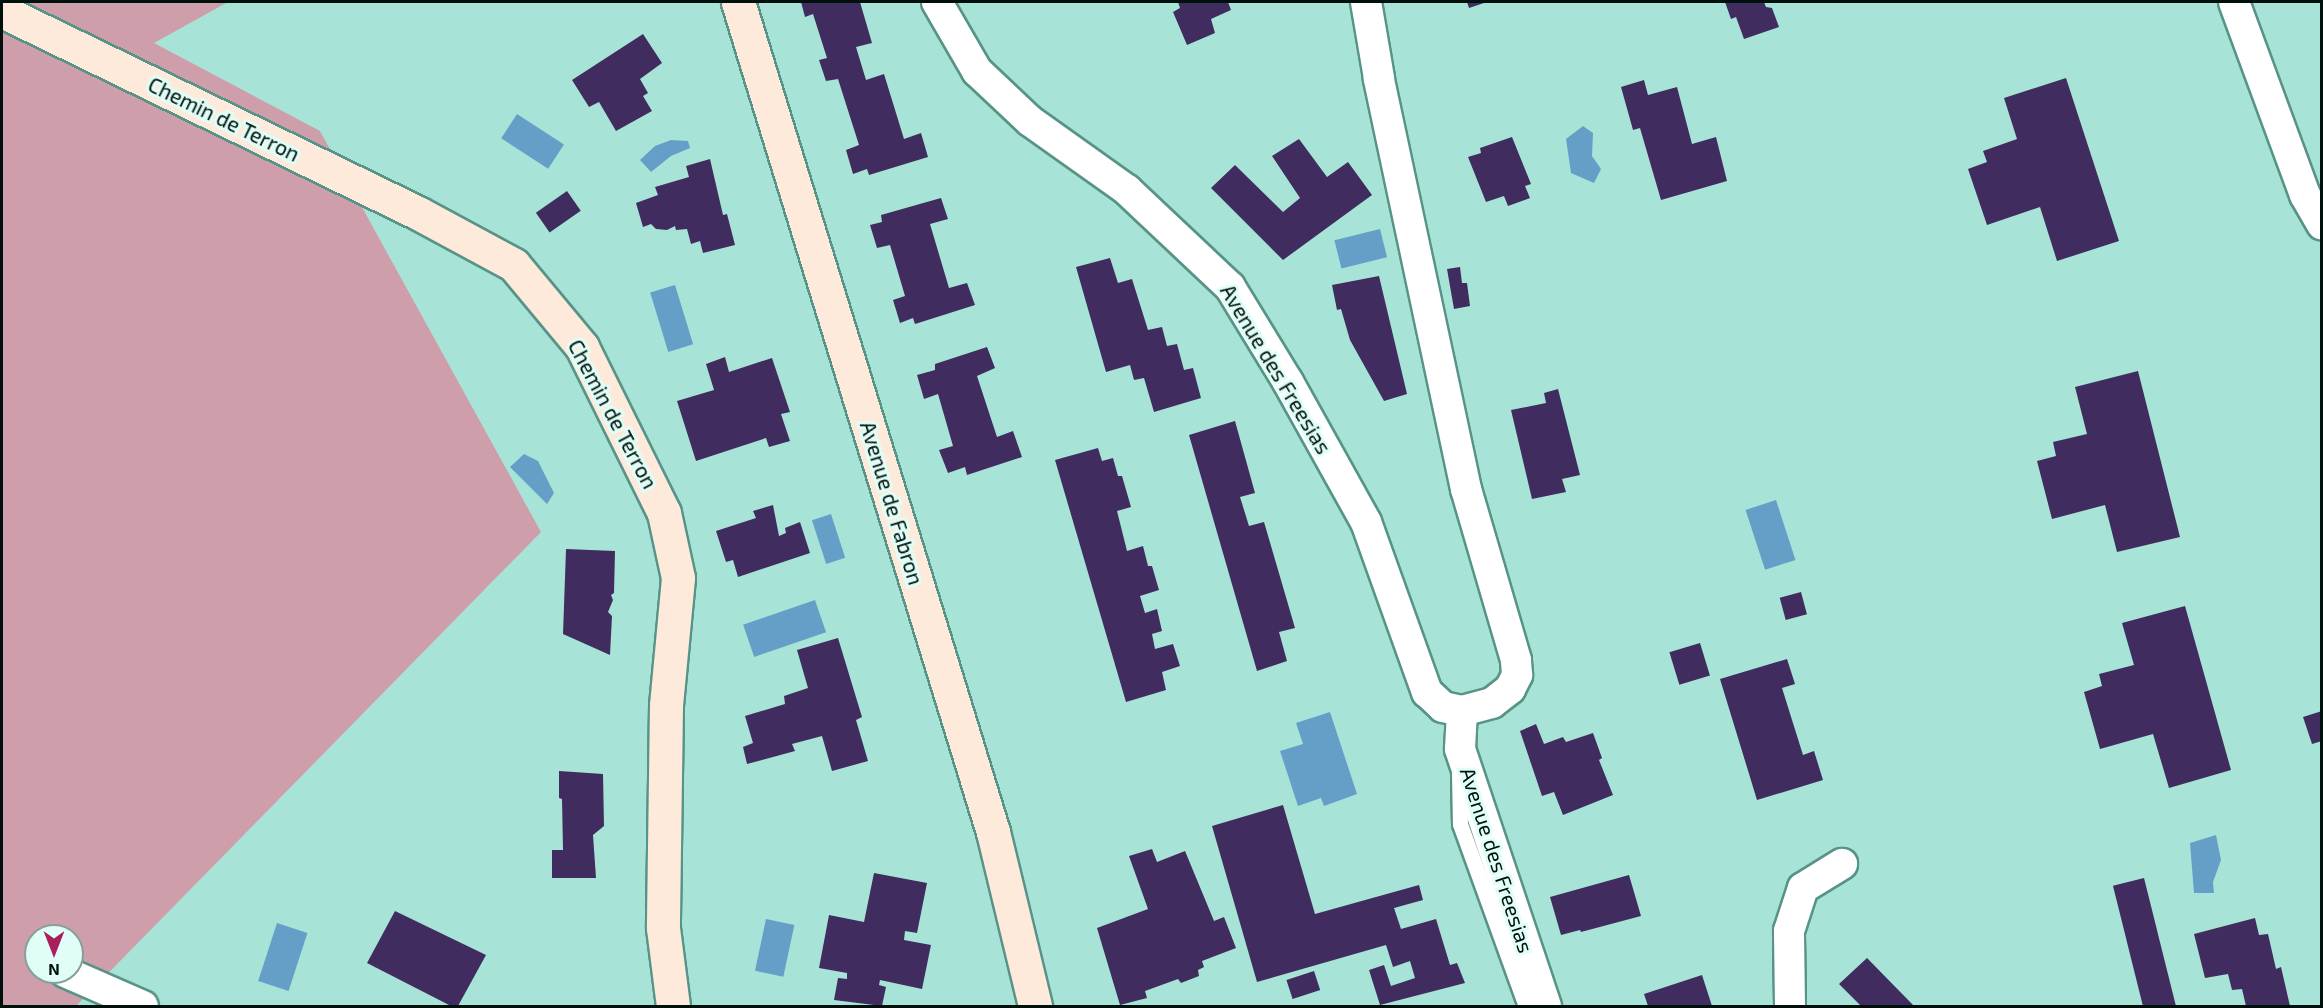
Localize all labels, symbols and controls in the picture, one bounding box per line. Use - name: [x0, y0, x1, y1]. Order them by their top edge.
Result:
- street label: Chemin de Terron: [144, 71, 304, 167]
- street label: Avenue des Freesias: [1215, 280, 1337, 458]
- street label: Chemin de Terron: [563, 335, 663, 493]
- street label: Avenue de Fabron: [855, 418, 929, 588]
- street label: Avenue des Freesias: [1455, 764, 1539, 956]
- north arrow: [24, 924, 84, 984]
- text: N: [48, 961, 60, 980]

